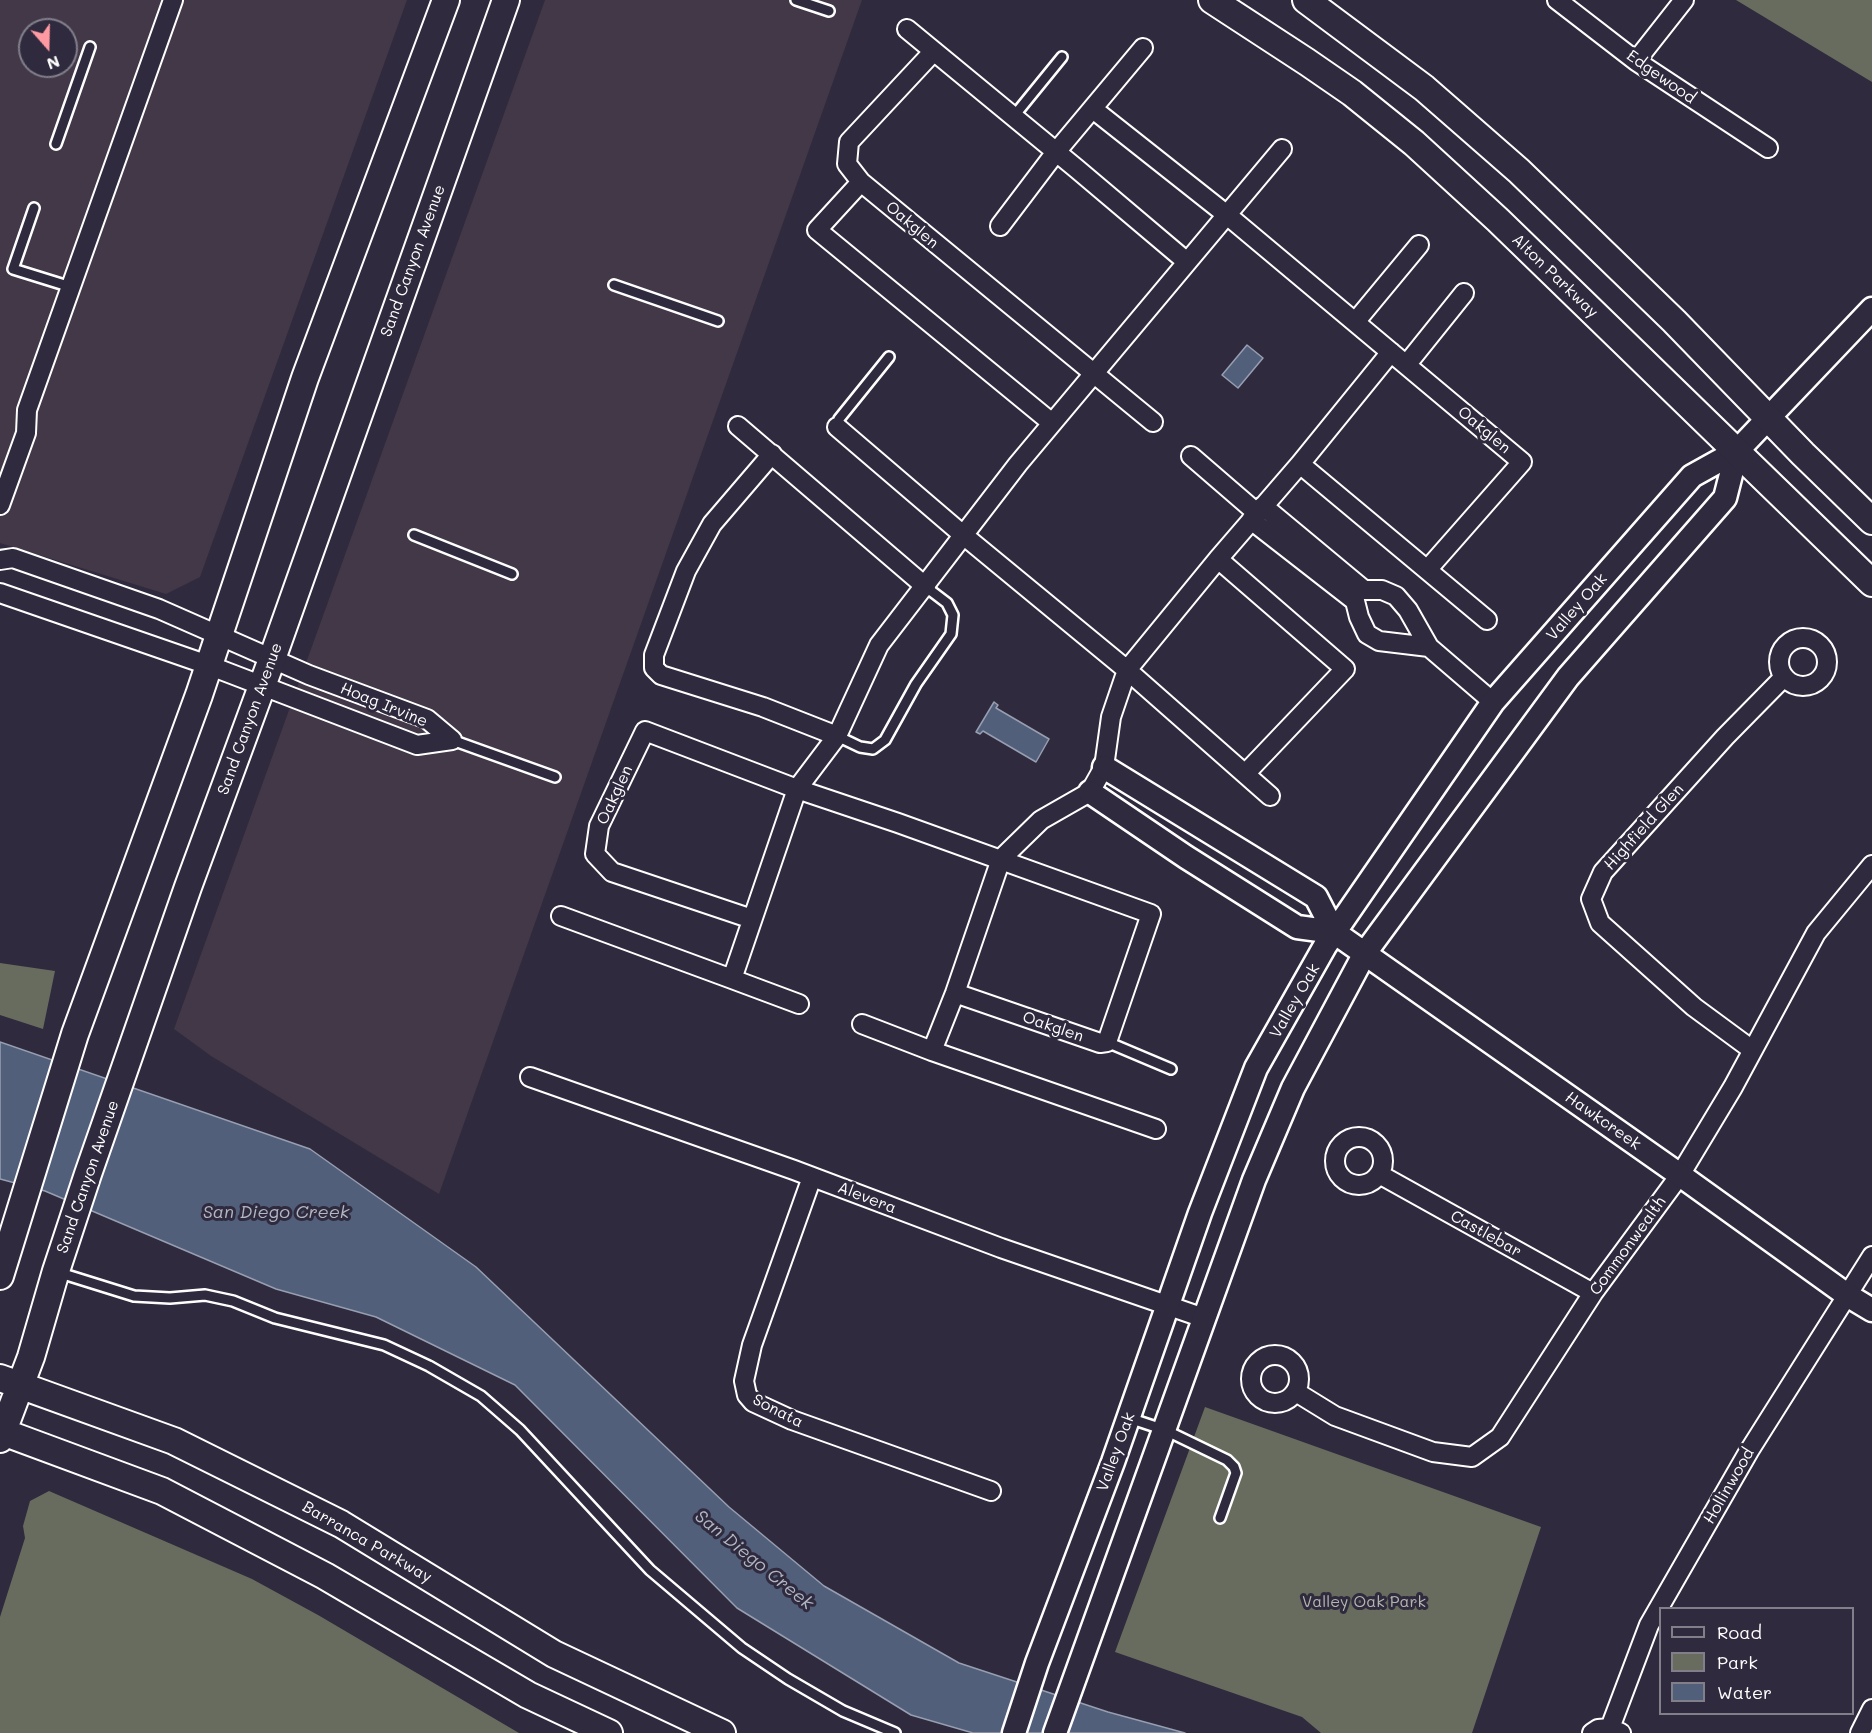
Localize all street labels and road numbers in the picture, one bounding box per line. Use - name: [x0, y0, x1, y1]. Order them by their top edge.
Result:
- street label: Edgewood: [1623, 46, 1699, 108]
- street label: Sand Canyon Avenue: [377, 182, 449, 340]
- street label: Oakglen: [882, 197, 942, 253]
- street label: Alton Parkway: [1508, 230, 1602, 322]
- street label: Oakglen: [1454, 402, 1514, 458]
- street label: Valley Oak: [1543, 569, 1611, 645]
- street label: Sand Canyon Avenue: [214, 640, 286, 798]
- street label: Hoag Irvine: [338, 679, 430, 731]
- street label: Oakglen: [593, 762, 637, 828]
- street label: Highfield Glen: [1600, 780, 1688, 874]
- street label: Valley Oak: [1266, 960, 1324, 1042]
- street label: Oakglen: [1020, 1008, 1086, 1046]
- street label: Hawkcreek: [1561, 1088, 1645, 1154]
- street label: Sand Canyon Avenue: [53, 1098, 123, 1256]
- street label: Alevera: [835, 1178, 899, 1218]
- street label: Commonwealth: [1586, 1193, 1670, 1299]
- street label: Castlebar: [1447, 1207, 1525, 1261]
- street label: Sonata: [749, 1390, 807, 1432]
- street label: Valley Oak: [1093, 1410, 1139, 1494]
- street label: Hollinwood: [1700, 1445, 1758, 1527]
- street label: Barranca Parkway: [299, 1497, 435, 1587]

